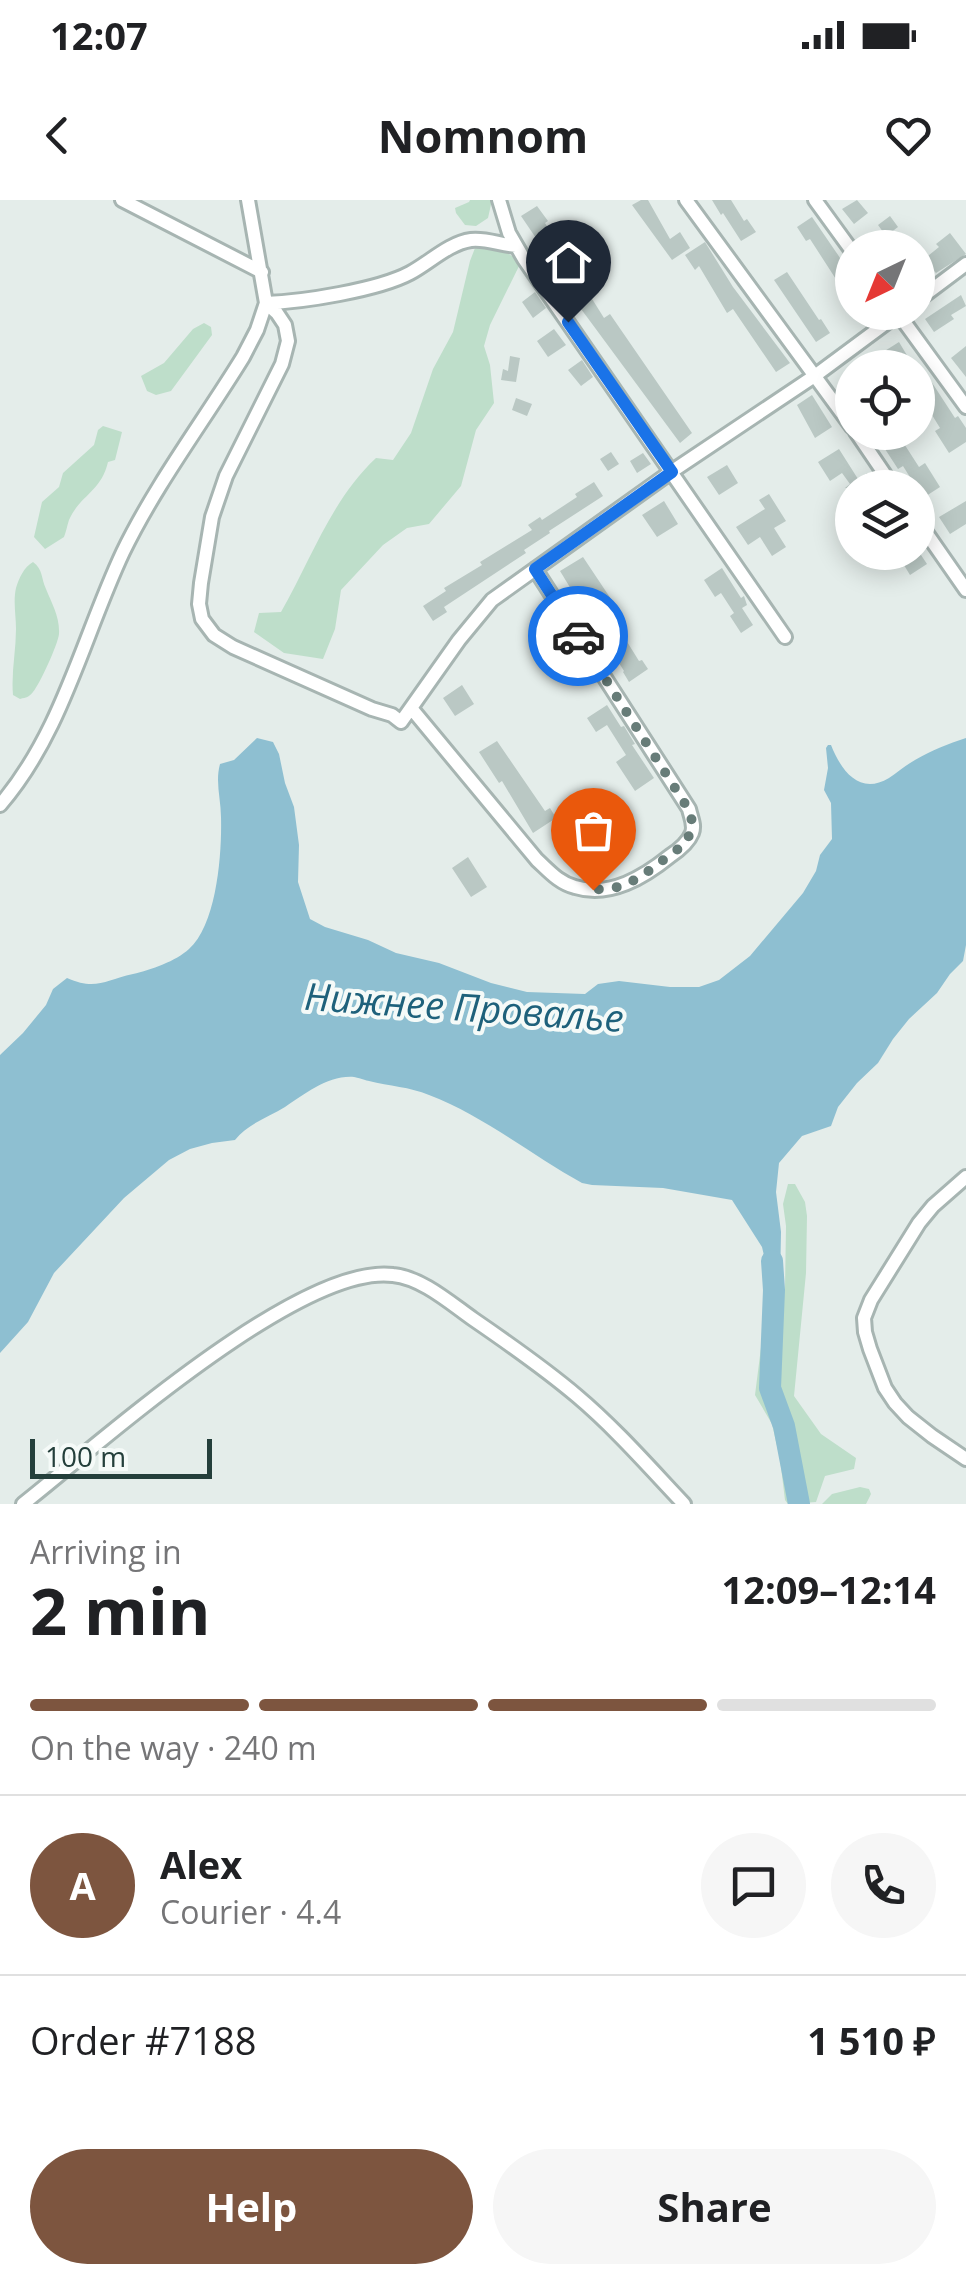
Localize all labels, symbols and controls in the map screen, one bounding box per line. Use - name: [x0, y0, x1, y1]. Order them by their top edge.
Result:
- text: 12:07: [50, 9, 148, 61]
- text: Nomnom: [378, 105, 588, 166]
- icon: back: [30, 108, 85, 163]
- icon: heart: [881, 108, 936, 163]
- pin: [526, 220, 611, 323]
- north arrow: [835, 230, 935, 330]
- map controls: [835, 230, 935, 570]
- icon: home: [541, 235, 596, 290]
- button: locate: [835, 350, 935, 450]
- button: layers: [835, 470, 935, 570]
- courier: [528, 586, 628, 686]
- icon: car: [551, 609, 606, 664]
- pin: [551, 788, 636, 891]
- icon: bag: [566, 803, 621, 858]
- water label: Нижнее Провалье: [303, 969, 625, 1043]
- scale bar: [30, 1434, 212, 1478]
- text: 100 m: [45, 1437, 126, 1475]
- text: Arriving in: [30, 1530, 182, 1573]
- text: 12:09–12:14: [722, 1563, 936, 1615]
- text: 2 min: [30, 1566, 210, 1654]
- text: On the way · 240 m: [30, 1726, 317, 1769]
- button: chat: [701, 1833, 806, 1938]
- button: phone: [831, 1833, 936, 1938]
- text: Alex: [160, 1838, 242, 1890]
- text: A: [69, 1859, 96, 1911]
- text: Courier · 4.4: [160, 1890, 341, 1933]
- text: Order #7188: [30, 2014, 257, 2066]
- text: 1 510 ₽: [807, 2014, 936, 2066]
- button: Help: [30, 2149, 473, 2264]
- button: Share: [493, 2149, 936, 2264]

